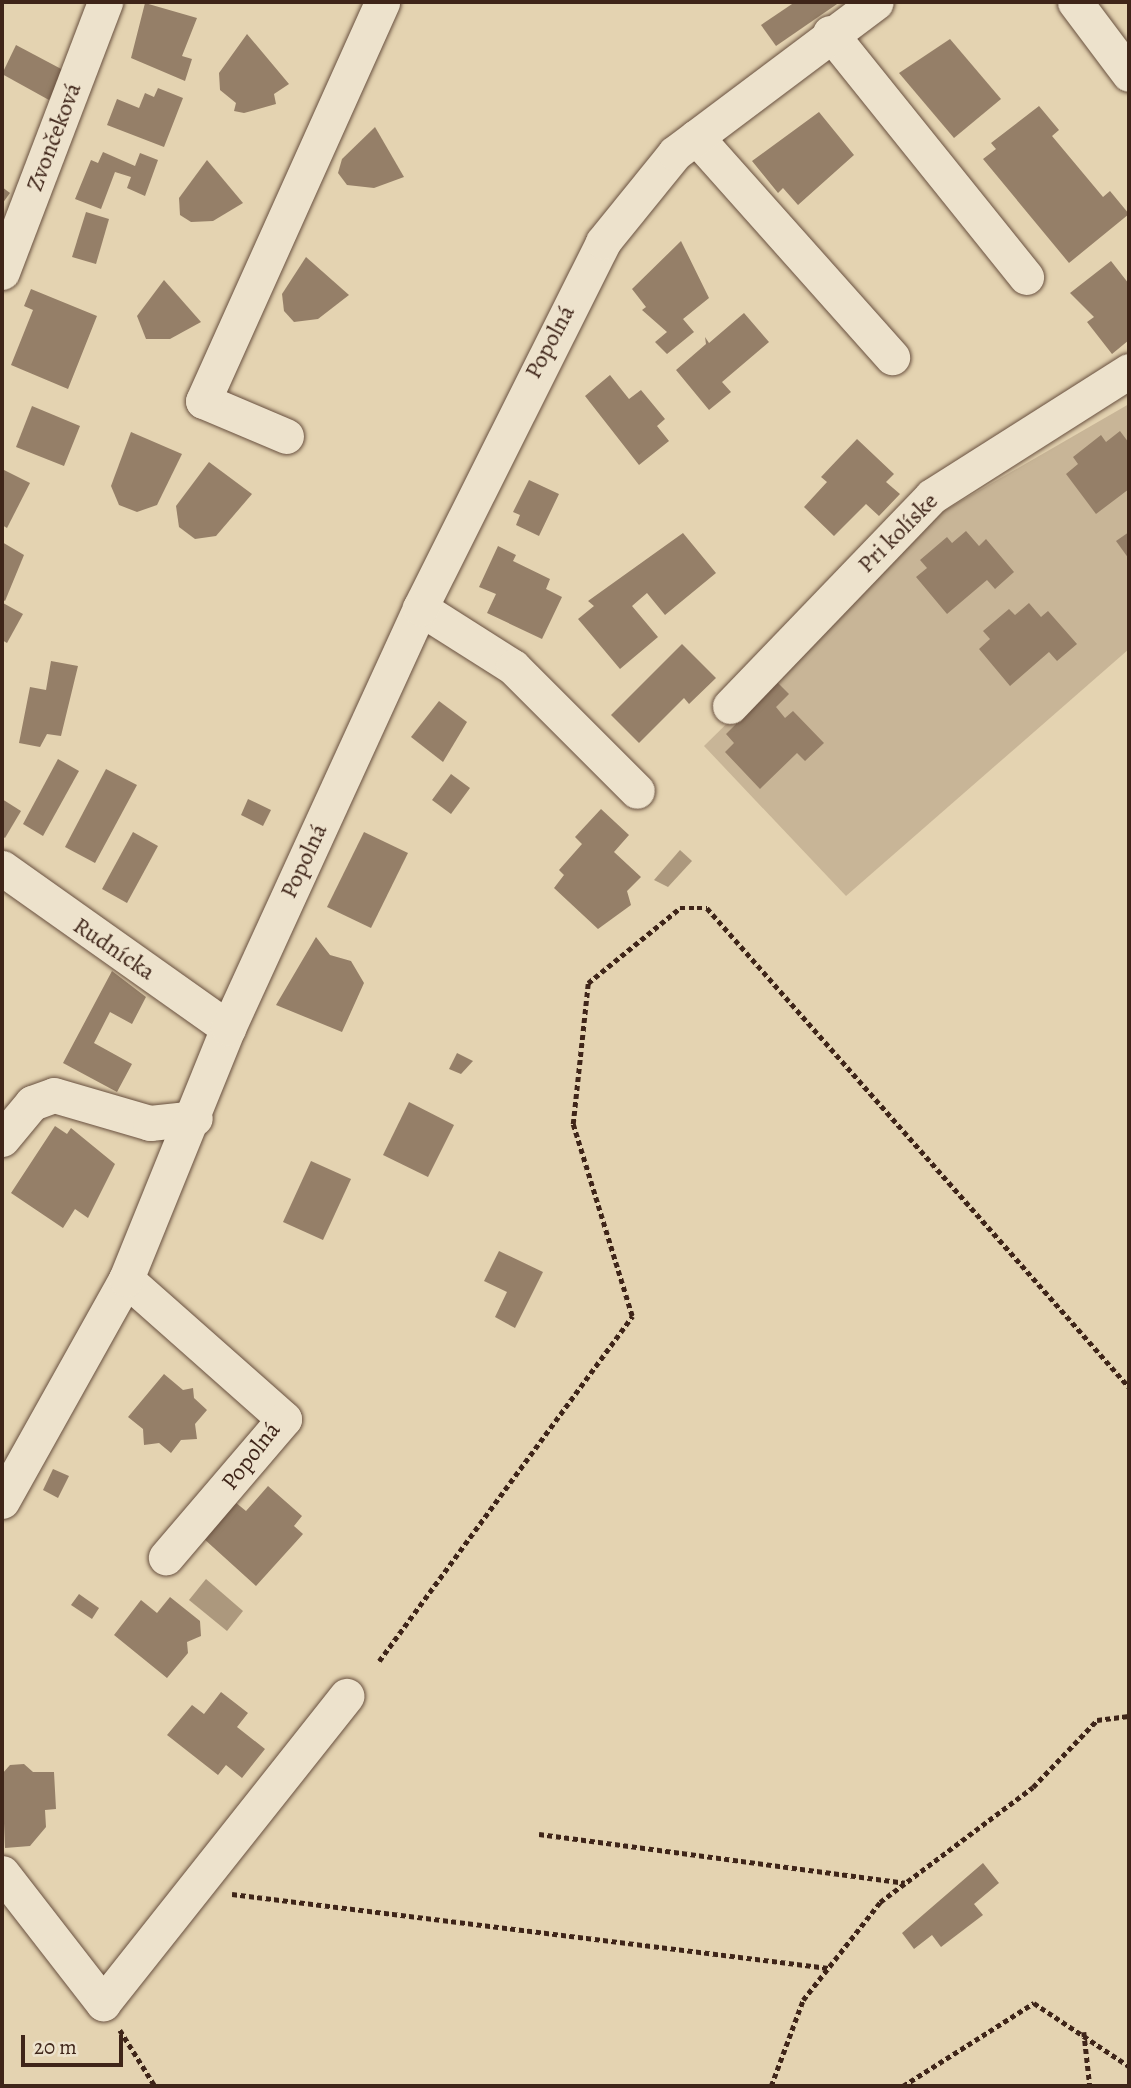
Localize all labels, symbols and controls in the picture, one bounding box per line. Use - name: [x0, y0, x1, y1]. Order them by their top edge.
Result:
- street label: Zvončeková: [20, 79, 88, 195]
- street label: Popolná: [519, 300, 581, 384]
- street label: Pri kolíske: [852, 487, 944, 579]
- street label: Popolná: [274, 819, 334, 903]
- street label: Rudnícka: [68, 911, 160, 987]
- street label: Popolná: [215, 1416, 287, 1496]
- scale bar: [24, 2022, 126, 2066]
- text: 20 m: [34, 2033, 77, 2061]

